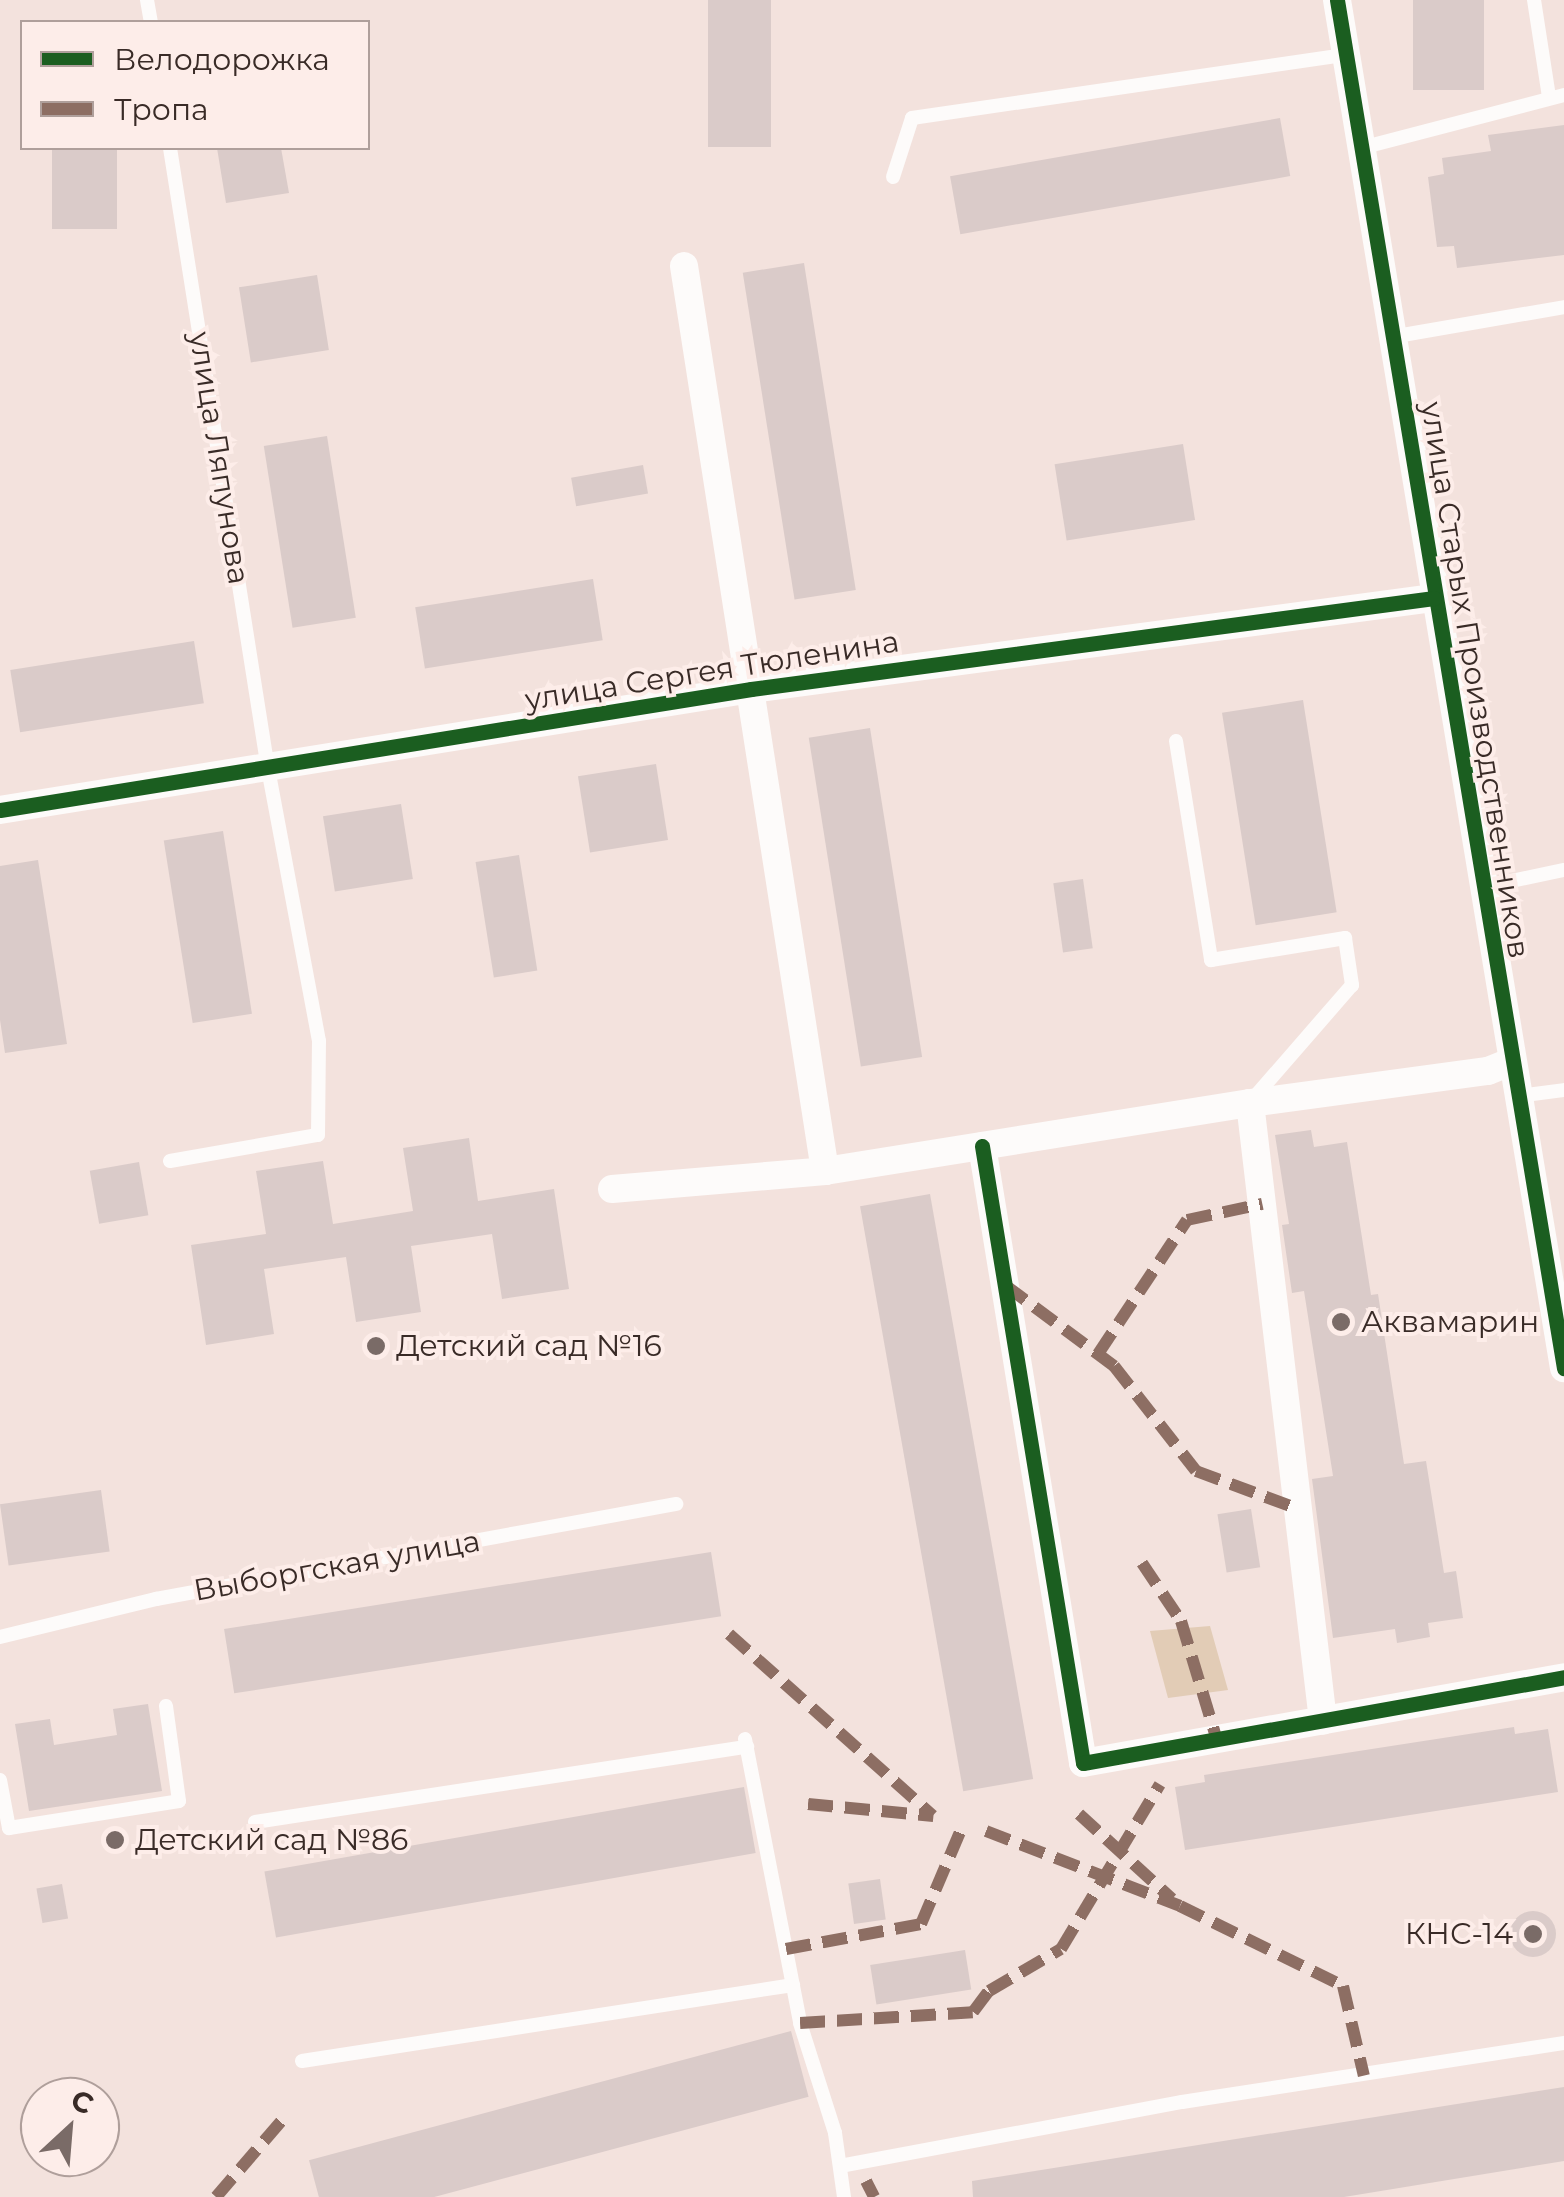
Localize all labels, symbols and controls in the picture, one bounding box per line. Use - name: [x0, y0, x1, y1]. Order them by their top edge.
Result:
- legend: [20, 20, 370, 150]
- text: Велодорожка: [114, 41, 330, 78]
- text: Тропа: [114, 91, 209, 128]
- street label: улица Ляпунова: [181, 329, 257, 587]
- street label: улица Старых Производственников: [1413, 399, 1537, 961]
- street label: улица Сергея Тюленина: [522, 624, 902, 718]
- place label: Аквамарин: [1361, 1304, 1539, 1340]
- marker: Аквамарин: [1330, 1311, 1352, 1333]
- place label: Детский сад №16: [396, 1328, 662, 1364]
- marker: Детский сад №16: [365, 1335, 387, 1357]
- street label: Выборгская улица: [191, 1523, 483, 1609]
- place label: Детский сад №86: [135, 1822, 408, 1858]
- marker: Детский сад №86: [104, 1829, 126, 1851]
- place label: КНС-14: [1405, 1916, 1513, 1952]
- marker: КНС-14: [1522, 1923, 1544, 1945]
- north arrow: [20, 2077, 120, 2177]
- text: С: [66, 2082, 99, 2122]

